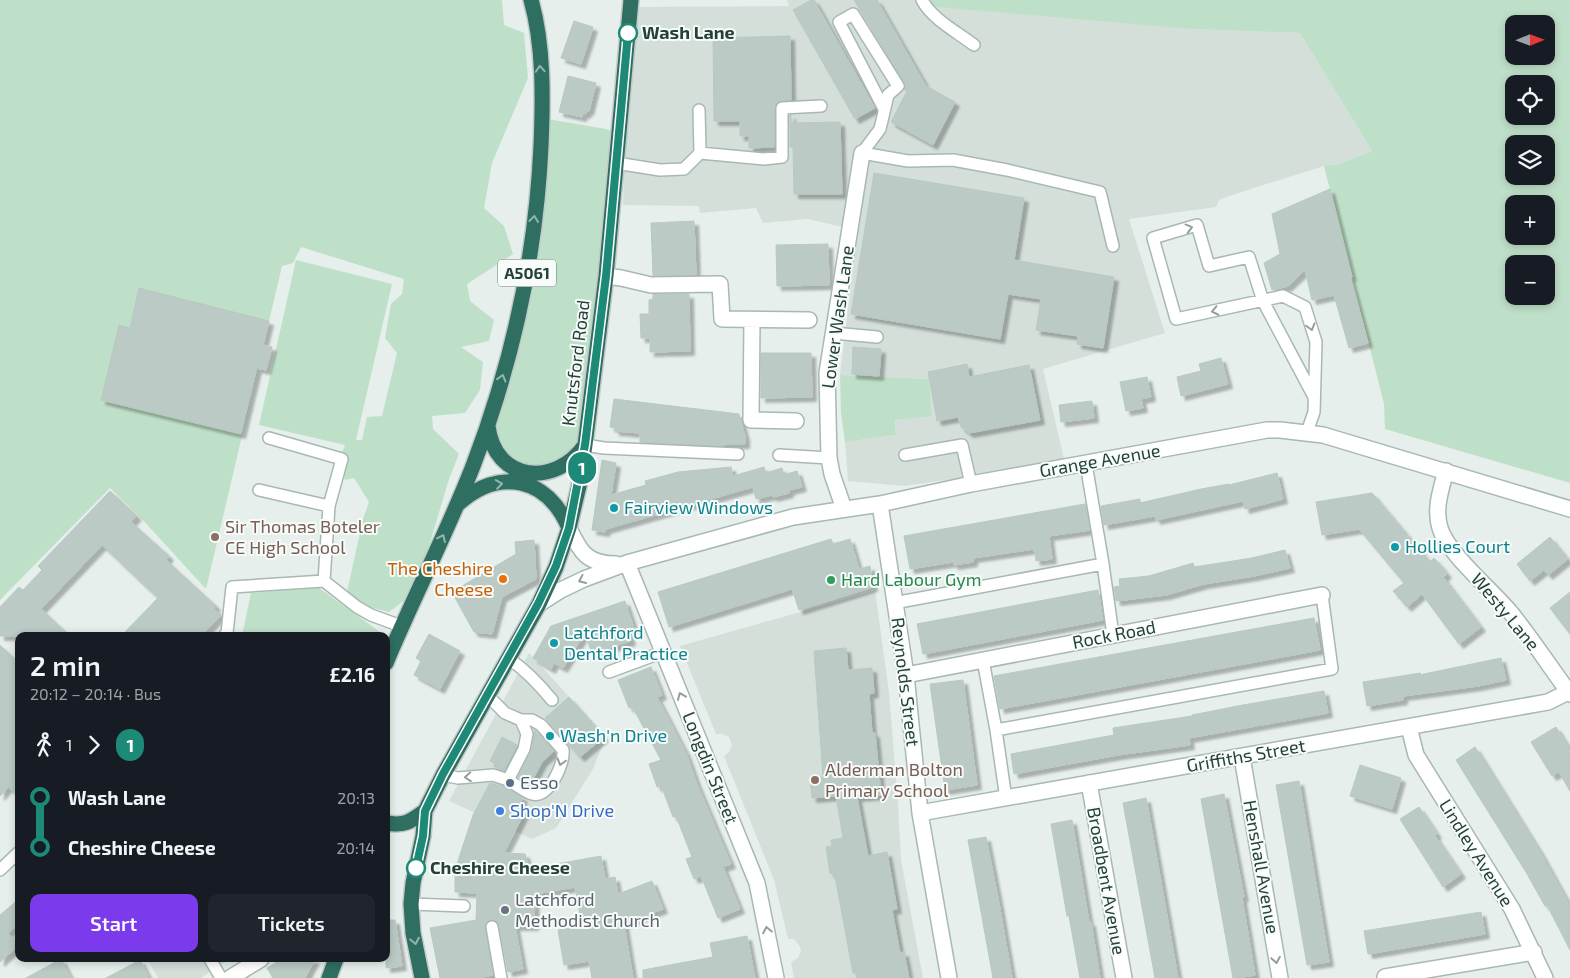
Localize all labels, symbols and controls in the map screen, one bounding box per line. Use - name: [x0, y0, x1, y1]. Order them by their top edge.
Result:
- north arrow: [1505, 15, 1555, 65]
- map controls: [1505, 15, 1555, 305]
- place label: Wash Lane: [642, 21, 735, 43]
- marker: Wash Lane: [618, 23, 638, 43]
- one-way arrow: [535, 65, 546, 73]
- button: locate: [1505, 75, 1555, 125]
- button: layers: [1505, 135, 1555, 185]
- button: +: [1505, 195, 1555, 245]
- one-way arrow: [528, 215, 539, 223]
- one-way arrow: [1184, 223, 1193, 233]
- street label: Lower Wash Lane: [816, 244, 858, 390]
- button: −: [1505, 255, 1555, 305]
- road number: A5061: [498, 260, 556, 286]
- street label: Knutsford Road: [556, 298, 594, 427]
- one-way arrow: [1211, 305, 1220, 316]
- one-way arrow: [1305, 322, 1315, 330]
- one-way arrow: [496, 375, 506, 383]
- street label: Grange Avenue: [1038, 439, 1162, 481]
- line badge: 1: [566, 452, 598, 484]
- text: 1: [578, 457, 586, 479]
- one-way arrow: [496, 479, 504, 490]
- place label: Fairview Windows: [624, 496, 773, 518]
- marker: Fairview Windows: [608, 502, 620, 514]
- place label: Sir Thomas Boteler CE High School: [225, 515, 380, 558]
- marker: Sir Thomas Boteler CE High School: [209, 531, 221, 543]
- one-way arrow: [435, 534, 446, 543]
- place label: Hollies Court: [1405, 535, 1510, 557]
- marker: Hollies Court: [1389, 541, 1401, 553]
- place label: The Cheshire Cheese: [387, 557, 493, 600]
- place label: Hard Labour Gym: [841, 568, 982, 590]
- street label: Westy Lane: [1467, 568, 1545, 655]
- marker: The Cheshire Cheese: [497, 573, 509, 585]
- one-way arrow: [578, 574, 587, 585]
- marker: Hard Labour Gym: [825, 574, 837, 586]
- street label: Rock Road: [1070, 615, 1157, 653]
- street label: Reynolds Street: [887, 616, 925, 748]
- place label: Latchford Dental Practice: [564, 621, 688, 664]
- marker: Latchford Dental Practice: [548, 637, 560, 649]
- text: 2 min: [30, 648, 101, 682]
- text: £2.16: [330, 663, 375, 686]
- text: 20:12 – 20:14 · Bus: [30, 684, 161, 703]
- one-way arrow: [677, 692, 688, 701]
- street label: Longdin Street: [678, 708, 743, 827]
- place label: Wash'n Drive: [560, 724, 667, 746]
- marker: Wash'n Drive: [544, 730, 556, 742]
- icon: walk: [30, 731, 58, 759]
- icon: forward: [80, 731, 108, 759]
- text: 1: [126, 734, 134, 756]
- street label: Griffiths Street: [1185, 734, 1307, 776]
- text: 1: [66, 735, 72, 754]
- one-way arrow: [556, 757, 566, 766]
- place label: Alderman Bolton Primary School: [825, 758, 963, 801]
- place label: Esso: [520, 771, 559, 793]
- one-way arrow: [464, 772, 472, 783]
- marker: Alderman Bolton Primary School: [809, 774, 821, 786]
- marker: Esso: [504, 777, 516, 789]
- text: Wash Lane: [68, 786, 166, 809]
- text: 20:13: [337, 788, 375, 807]
- street label: Lindley Avenue: [1435, 795, 1519, 910]
- street label: Henshall Avenue: [1239, 798, 1285, 936]
- place label: Shop'N Drive: [510, 799, 614, 821]
- marker: Shop'N Drive: [494, 805, 506, 817]
- street label: Broadbent Avenue: [1083, 805, 1131, 956]
- text: Cheshire Cheese: [68, 836, 216, 859]
- text: 20:14: [336, 838, 375, 857]
- place label: Cheshire Cheese: [430, 856, 570, 878]
- marker: Cheshire Cheese: [406, 858, 426, 878]
- place label: Latchford Methodist Church: [515, 888, 660, 931]
- button: Start: [30, 894, 198, 952]
- button: Tickets: [208, 894, 375, 952]
- marker: Latchford Methodist Church: [499, 904, 511, 916]
- one-way arrow: [763, 926, 773, 935]
- one-way arrow: [409, 937, 419, 946]
- one-way arrow: [1271, 955, 1281, 964]

